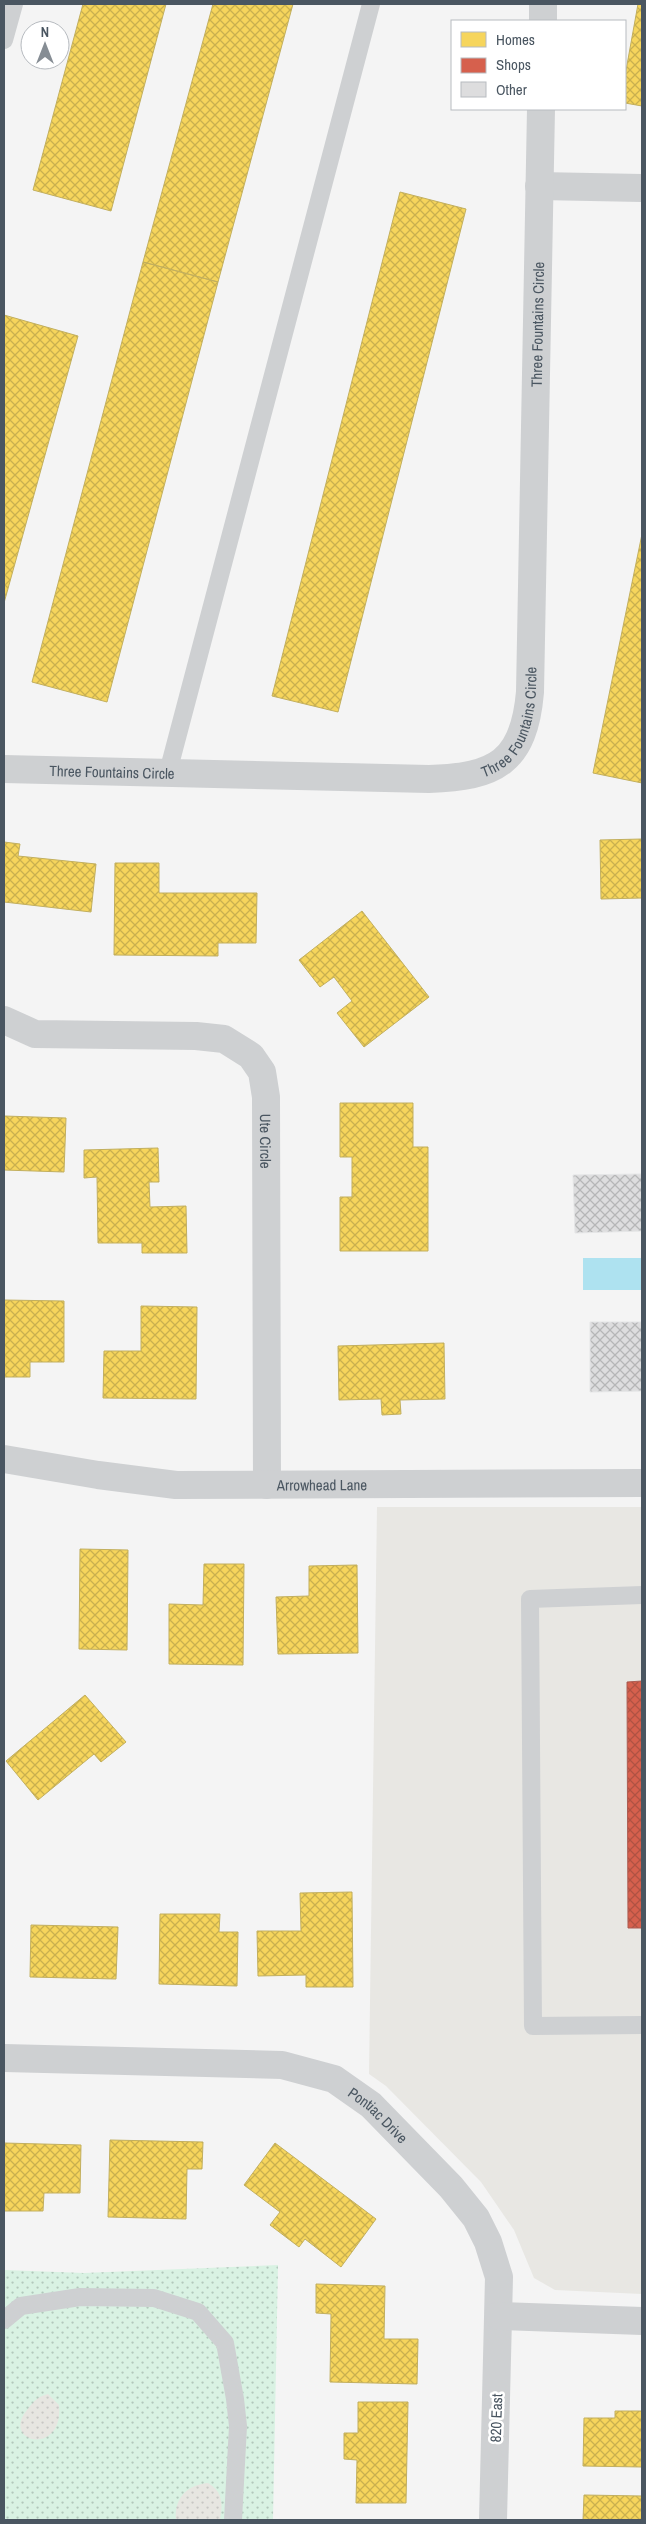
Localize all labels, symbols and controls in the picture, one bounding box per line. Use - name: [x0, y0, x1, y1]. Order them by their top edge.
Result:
- north arrow: [20, 20, 70, 70]
- legend: [451, 20, 626, 110]
- text: N: [41, 23, 49, 41]
- text: Homes: [496, 29, 535, 50]
- text: Shops: [496, 54, 531, 75]
- text: Other: [496, 79, 527, 100]
- street label: Three Fountains Circle: [525, 261, 549, 387]
- street label: Three Fountains Circle: [478, 666, 541, 782]
- street label: Three Fountains Circle: [49, 760, 175, 784]
- street label: Ute Circle: [256, 1114, 277, 1169]
- street label: Arrowhead Lane: [276, 1474, 367, 1495]
- street label: Pontiac Drive: [344, 2082, 413, 2148]
- street label: 820 East: [485, 2393, 507, 2443]

